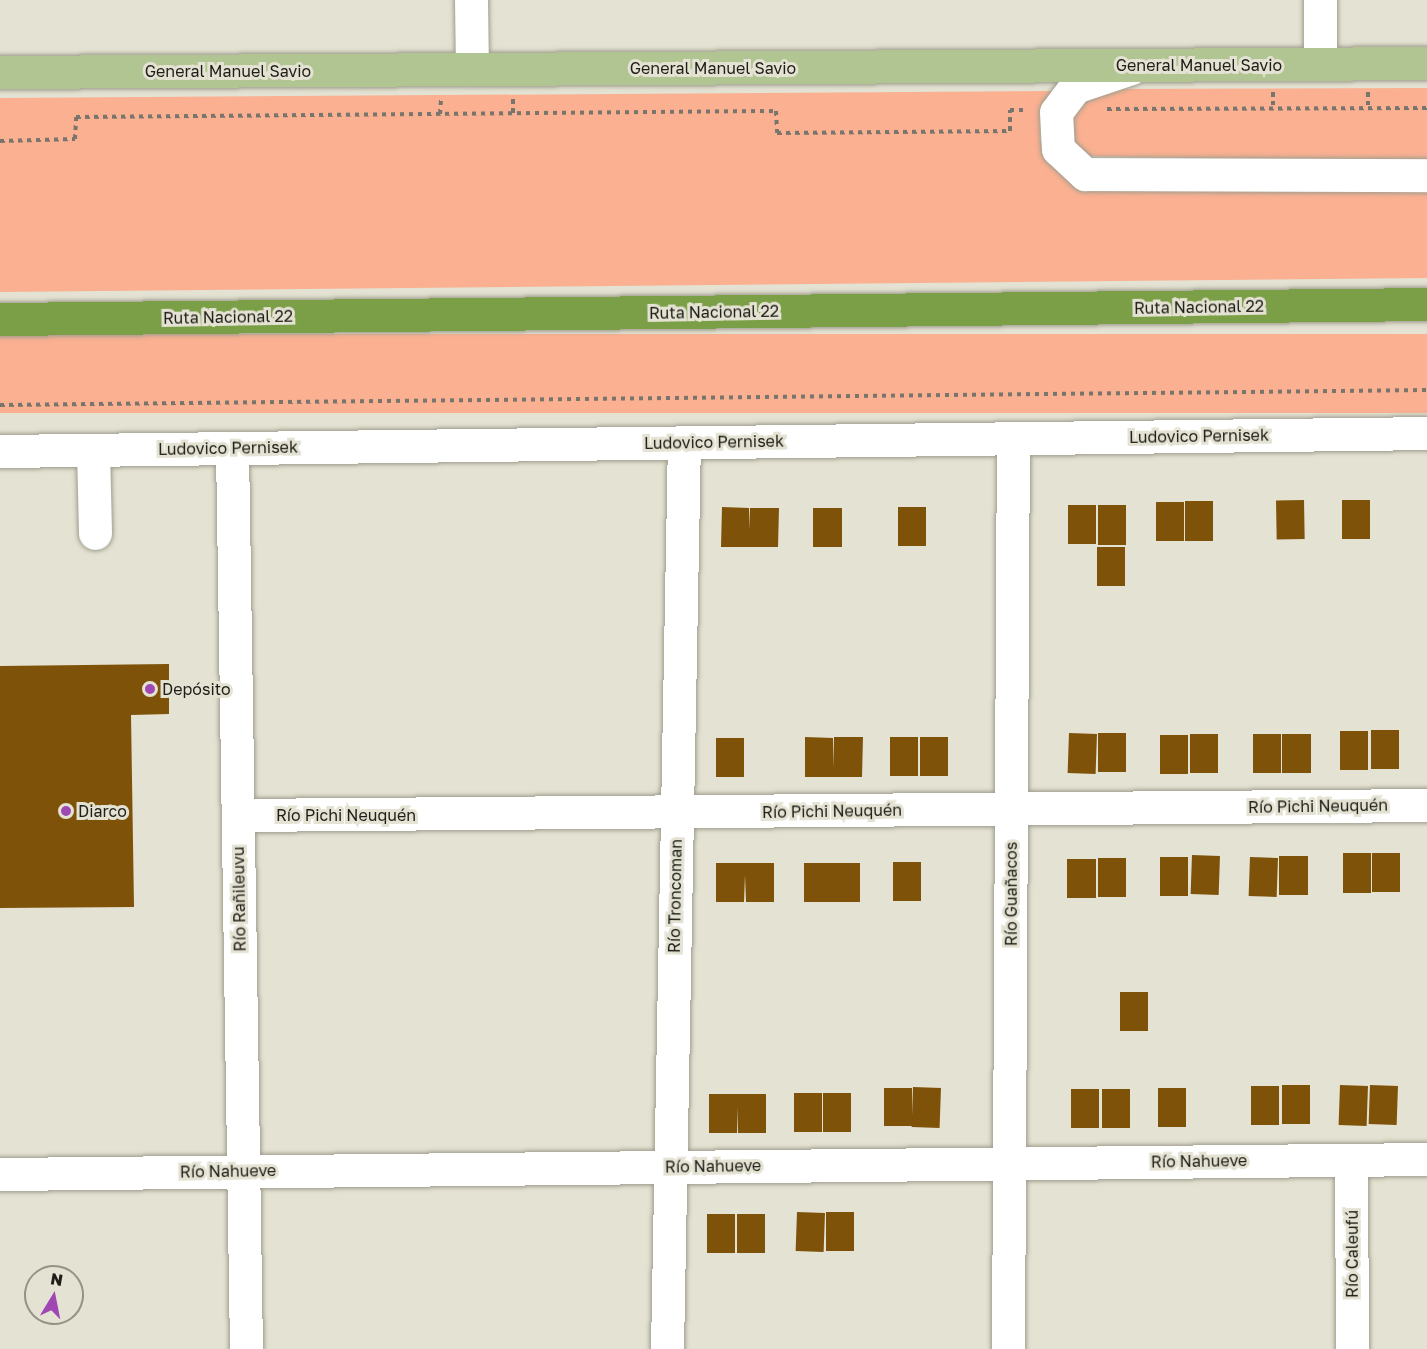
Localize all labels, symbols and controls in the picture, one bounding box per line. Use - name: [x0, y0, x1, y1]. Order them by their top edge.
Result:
- street label: General Manuel Savio: [1116, 55, 1282, 75]
- street label: General Manuel Savio: [630, 58, 796, 78]
- street label: General Manuel Savio: [145, 61, 311, 81]
- street label: Ruta Nacional 22: [1134, 296, 1264, 318]
- street label: Ruta Nacional 22: [649, 301, 779, 323]
- street label: Ruta Nacional 22: [163, 306, 293, 328]
- street label: Ludovico Pernisek: [1129, 425, 1269, 447]
- street label: Ludovico Pernisek: [644, 431, 784, 453]
- street label: Ludovico Pernisek: [158, 437, 298, 459]
- place label: Depósito: [162, 679, 231, 699]
- marker: Depósito: [143, 682, 157, 696]
- street label: Río Pichi Neuquén: [1248, 795, 1388, 817]
- street label: Río Pichi Neuquén: [762, 800, 902, 822]
- place label: Diarco: [78, 801, 127, 821]
- marker: Diarco: [59, 804, 73, 818]
- street label: Río Pichi Neuquén: [276, 805, 416, 825]
- street label: Río Troncoman: [664, 839, 686, 953]
- street label: Río Guañacos: [1001, 842, 1021, 946]
- street label: Río Rañileuvu: [228, 846, 250, 952]
- street label: Río Nahueve: [1151, 1151, 1247, 1171]
- street label: Río Nahueve: [665, 1156, 761, 1176]
- street label: Río Nahueve: [180, 1161, 276, 1181]
- street label: Río Caleufú: [1342, 1210, 1362, 1298]
- north arrow: [24, 1265, 84, 1325]
- text: N: [49, 1268, 65, 1290]

